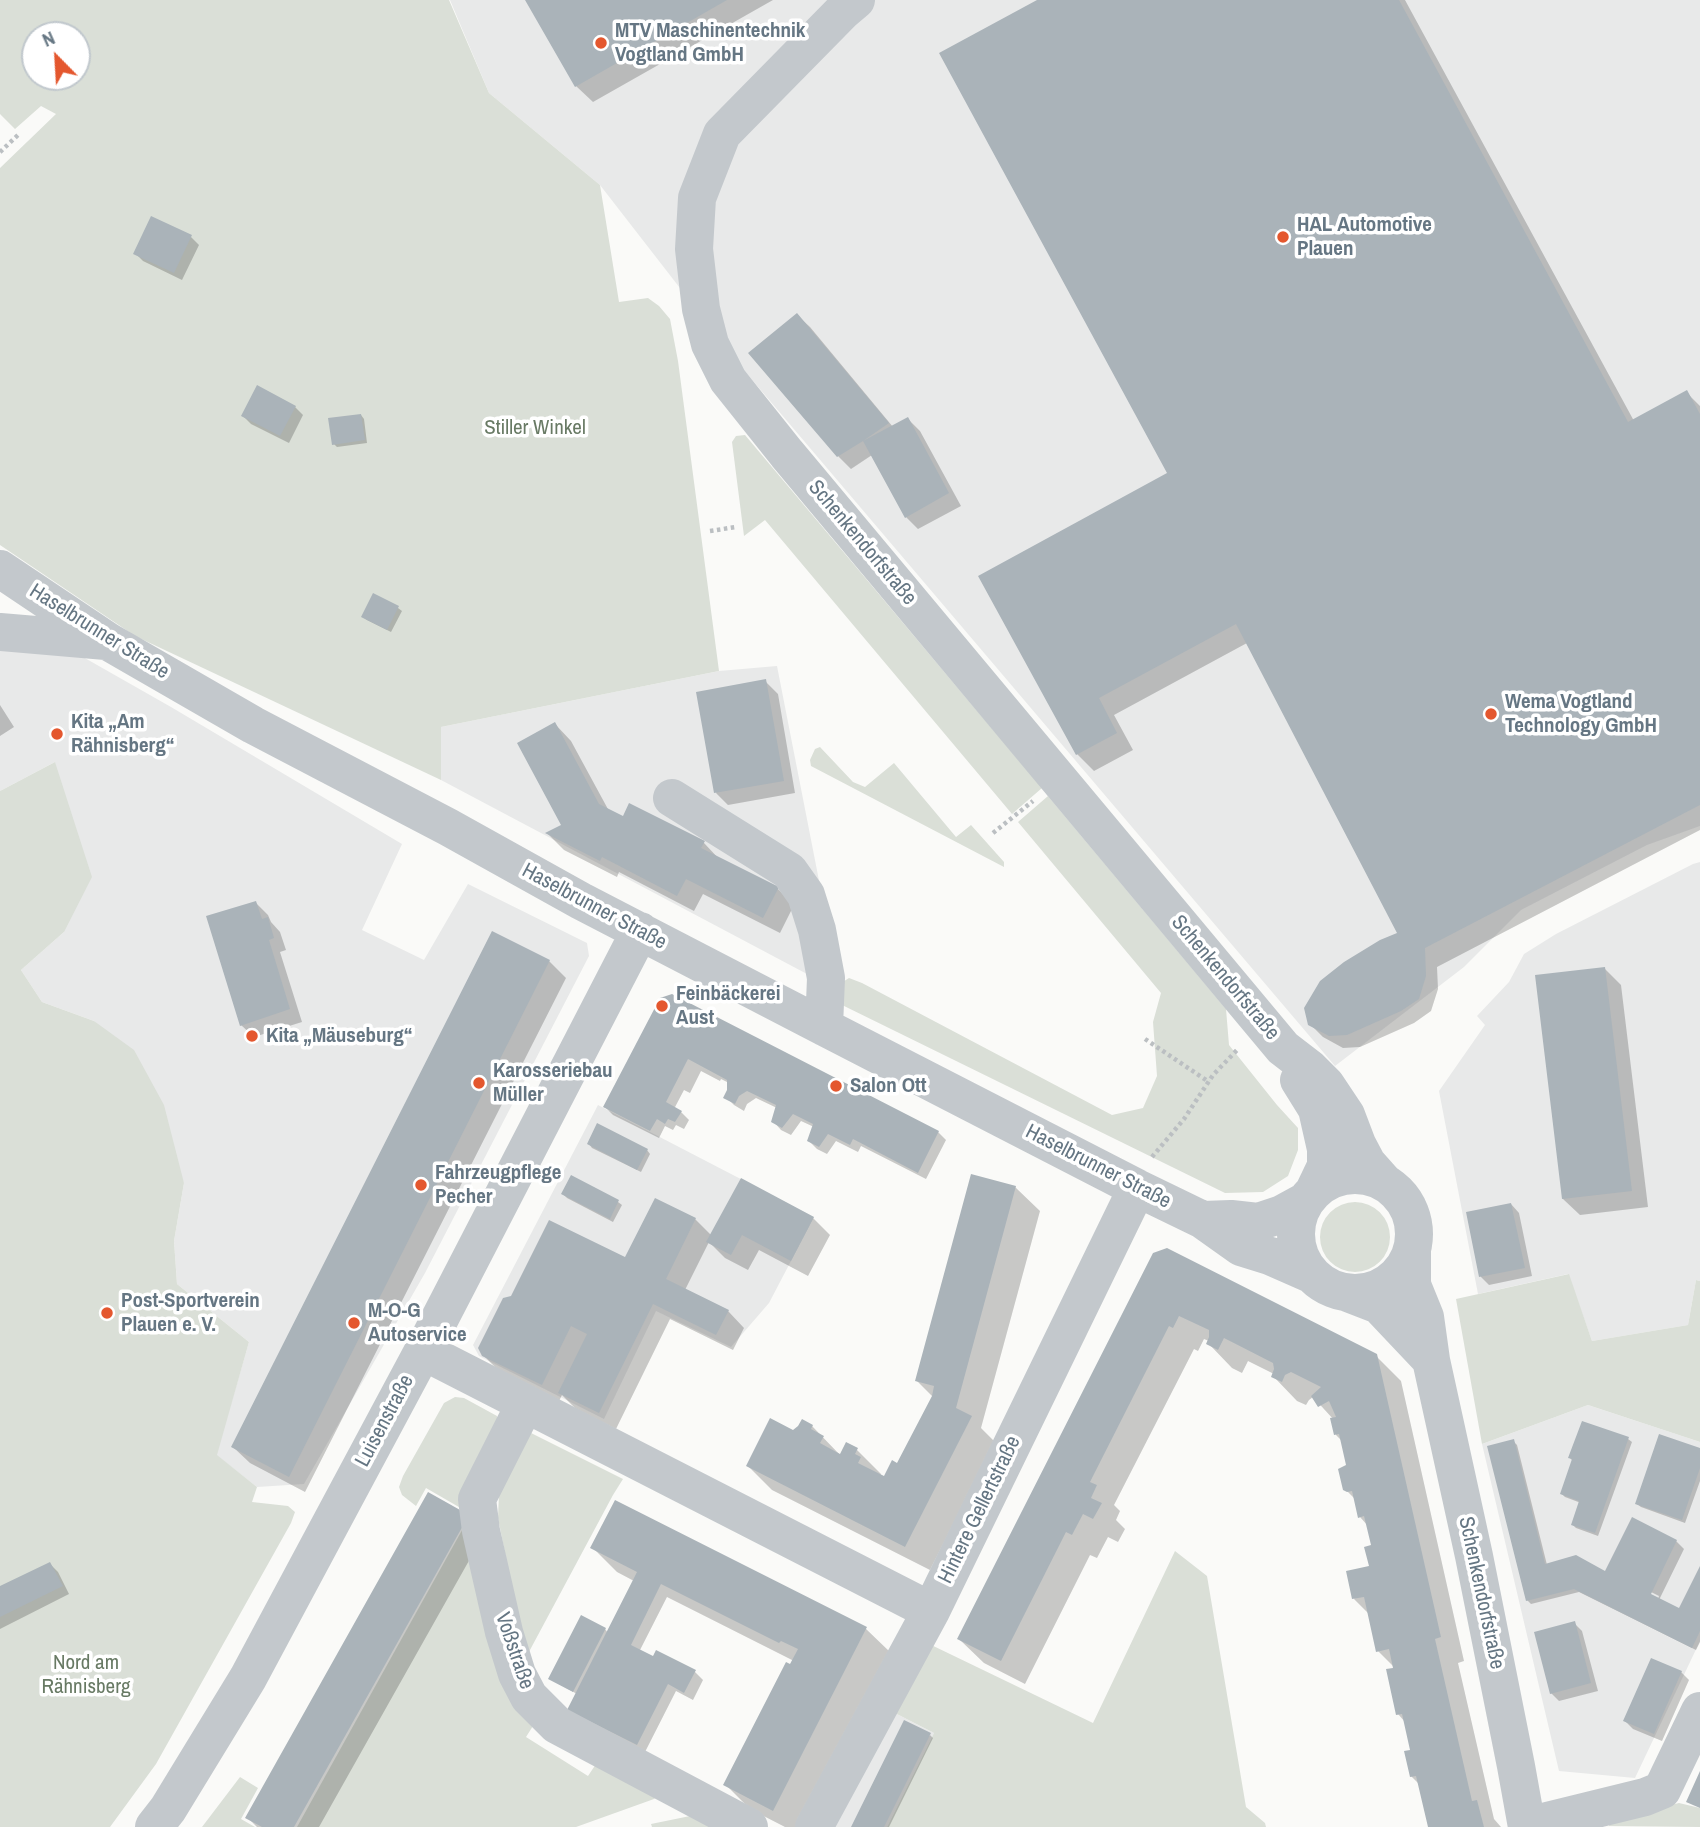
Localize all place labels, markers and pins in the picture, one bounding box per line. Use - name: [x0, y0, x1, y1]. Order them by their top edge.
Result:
- place label: MTV Maschinentechnik Vogtland GmbH: [615, 18, 805, 68]
- marker: MTV Maschinentechnik Vogtland GmbH: [593, 35, 609, 51]
- place label: HAL Automotive Plauen: [1297, 212, 1432, 262]
- marker: HAL Automotive Plauen: [1275, 229, 1291, 245]
- place label: Wema Vogtland Technology GmbH: [1505, 689, 1657, 739]
- marker: Wema Vogtland Technology GmbH: [1483, 706, 1499, 722]
- place label: Kita „Am Rähnisberg“: [71, 709, 174, 759]
- marker: Kita „Am Rähnisberg“: [49, 726, 65, 742]
- place label: Feinbäckerei Aust: [676, 981, 780, 1031]
- marker: Feinbäckerei Aust: [654, 998, 670, 1014]
- place label: Kita „Mäuseburg“: [266, 1023, 412, 1049]
- marker: Kita „Mäuseburg“: [244, 1028, 260, 1044]
- place label: Karosseriebau Müller: [493, 1058, 613, 1108]
- place label: Salon Ott: [850, 1073, 927, 1099]
- marker: Karosseriebau Müller: [471, 1075, 487, 1091]
- marker: Salon Ott: [828, 1078, 844, 1094]
- place label: Fahrzeugpflege Pecher: [435, 1160, 561, 1210]
- marker: Fahrzeugpflege Pecher: [413, 1177, 429, 1193]
- place label: Post-Sportverein Plauen e. V.: [121, 1288, 260, 1338]
- place label: M-O-G Autoservice: [368, 1298, 467, 1348]
- marker: Post-Sportverein Plauen e. V.: [99, 1305, 115, 1321]
- marker: M-O-G Autoservice: [346, 1315, 362, 1331]

